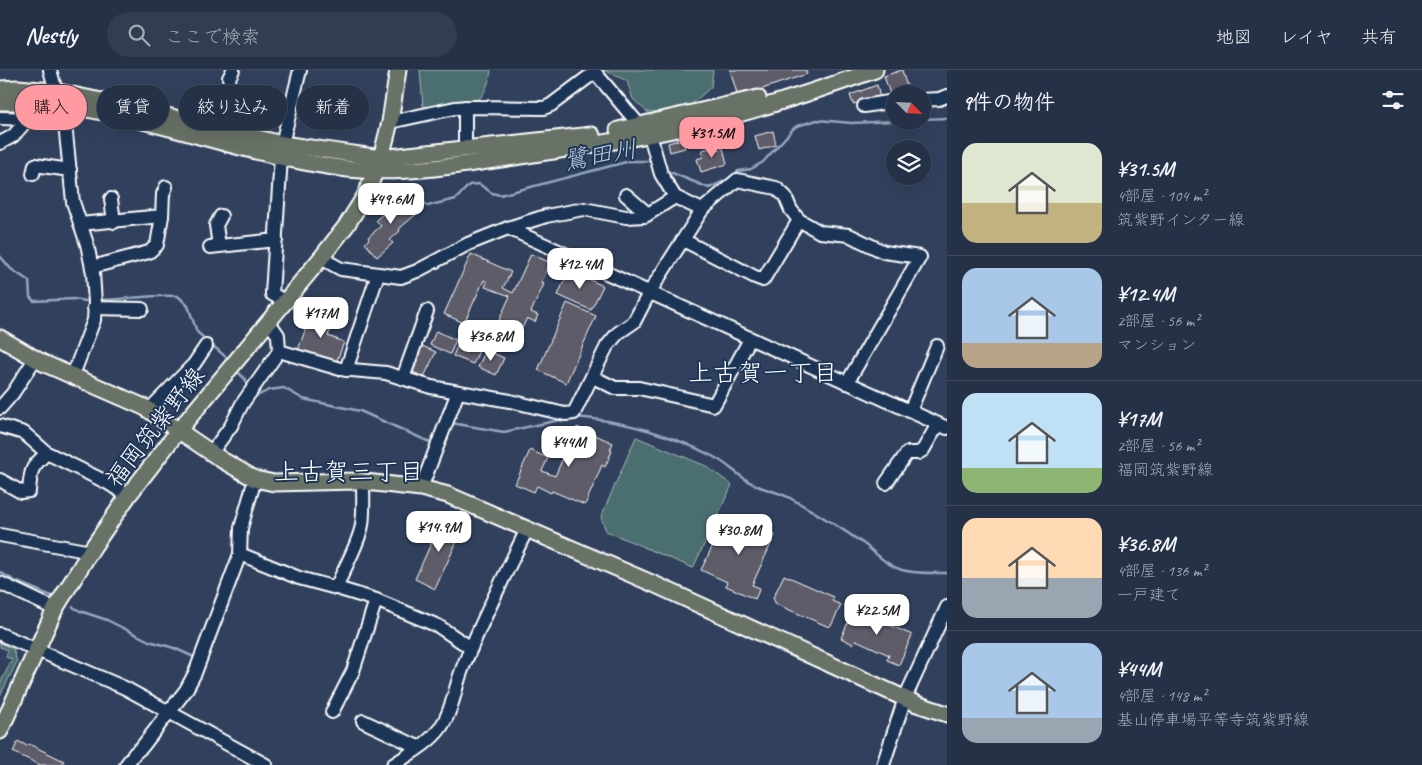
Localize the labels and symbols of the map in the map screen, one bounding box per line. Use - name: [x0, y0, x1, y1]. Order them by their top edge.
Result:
- north arrow: [886, 85, 931, 130]
- pin: ¥31.5M: [671, 116, 753, 159]
- water label: 鷺田川: [560, 133, 640, 177]
- pin: ¥49.6M: [350, 182, 432, 225]
- pin: ¥12.4M: [539, 248, 621, 290]
- pin: ¥17M: [291, 296, 351, 339]
- pin: ¥36.8M: [450, 320, 532, 362]
- district label: 上古賀一丁目: [688, 357, 838, 389]
- street label: 福岡筑紫野線: [99, 361, 211, 493]
- pin: ¥44M: [539, 426, 599, 468]
- district label: 上古賀三丁目: [274, 456, 424, 488]
- pin: ¥14.9M: [398, 510, 480, 553]
- pin: ¥30.8M: [698, 514, 780, 556]
- pin: ¥22.5M: [836, 594, 918, 636]

